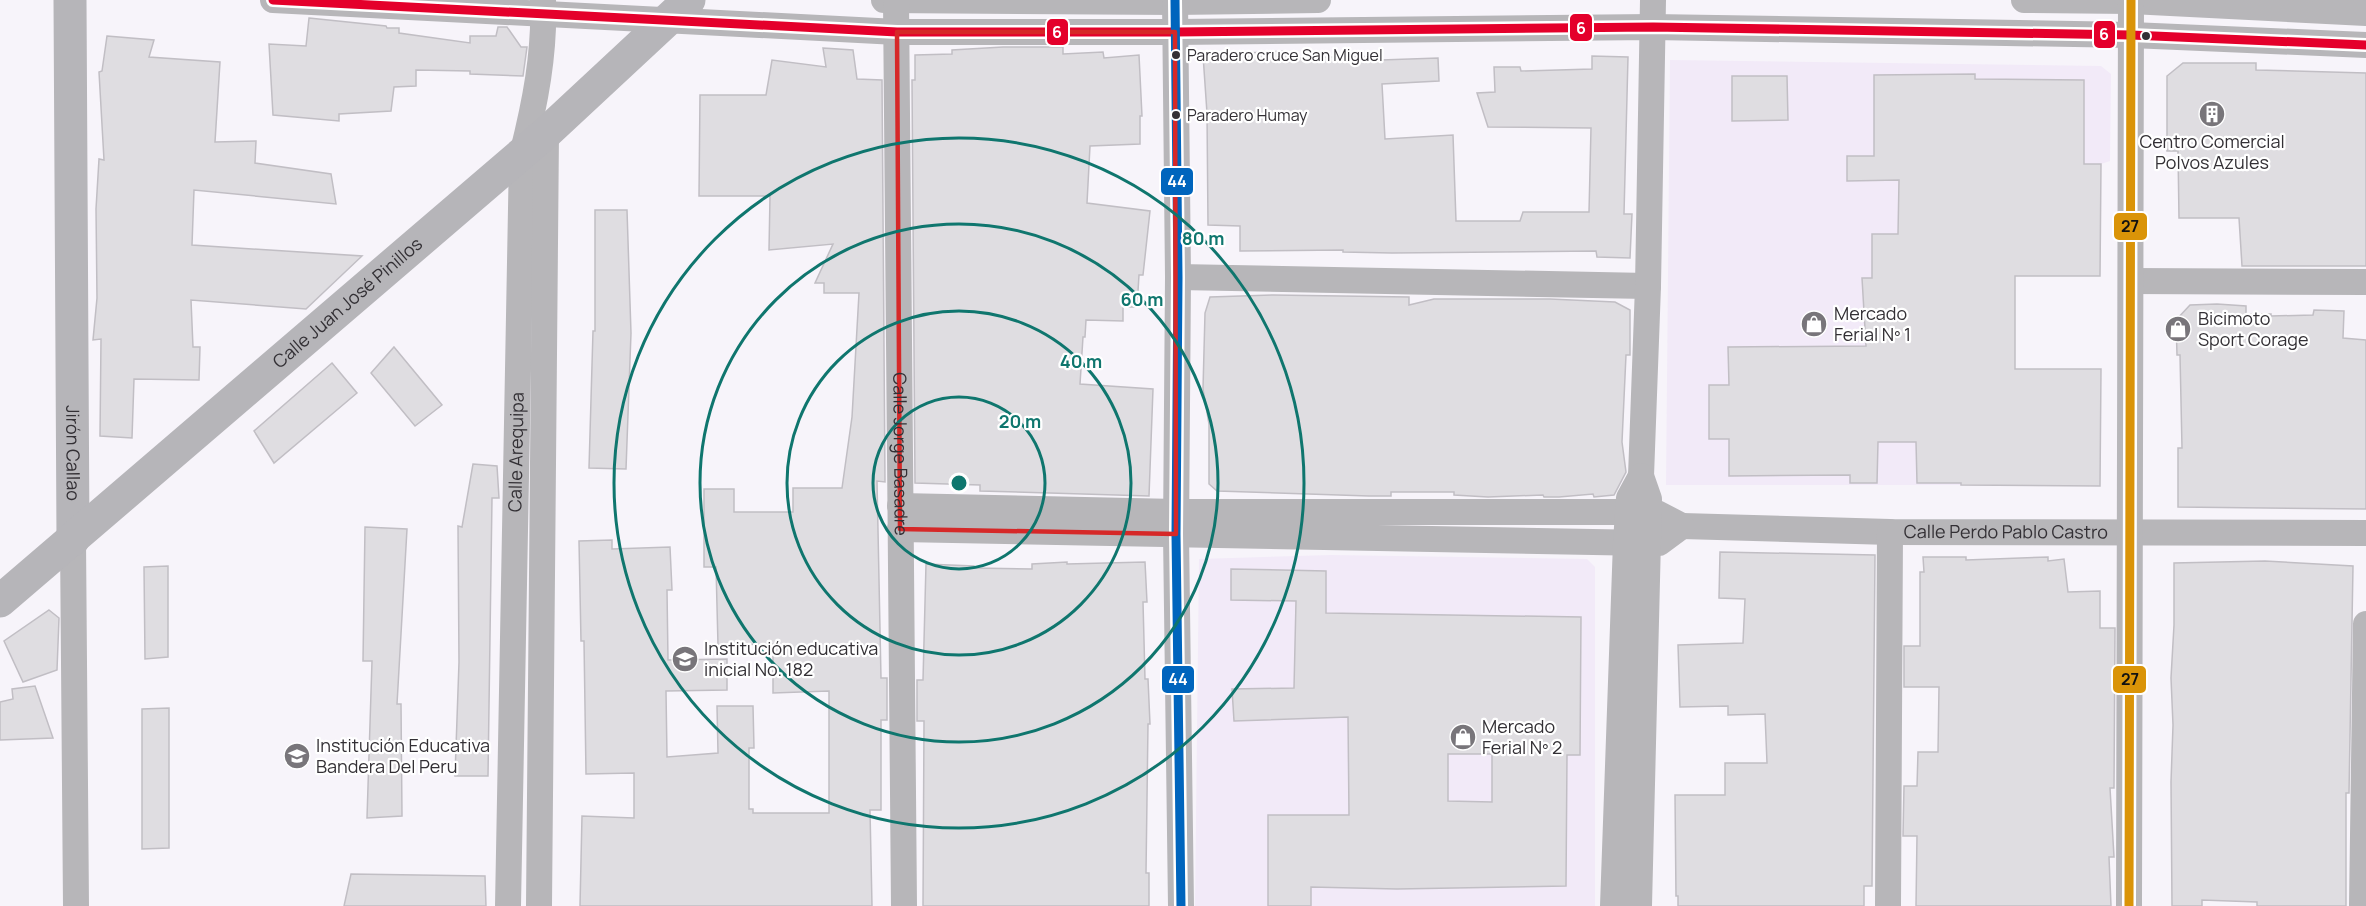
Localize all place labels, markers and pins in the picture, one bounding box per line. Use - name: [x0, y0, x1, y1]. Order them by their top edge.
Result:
- unlabelled marker: [2140, 30, 2152, 42]
- place label: Paradero cruce San Miguel: [1187, 44, 1383, 66]
- marker: Paradero cruce San Miguel: [1170, 49, 1182, 61]
- building icon: Centro Comercial Polvos Azules: [2197, 99, 2227, 129]
- place label: Paradero Humay: [1187, 104, 1308, 126]
- marker: Paradero Humay: [1170, 109, 1182, 121]
- place label: Centro Comercial Polvos Azules: [2139, 129, 2285, 174]
- place label: Mercado Ferial Nº 1: [1834, 301, 1911, 346]
- place label: Bicimoto Sport Corage: [2198, 306, 2309, 351]
- shop icon: Mercado Ferial Nº 1: [1799, 309, 1829, 339]
- shop icon: Bicimoto Sport Corage: [2163, 314, 2193, 344]
- centre of rings: [949, 473, 969, 493]
- place label: Institución educativa inicial No. 182: [704, 636, 878, 681]
- school or university icon: Institución educativa inicial No. 182: [670, 644, 700, 674]
- place label: Mercado Ferial Nº 2: [1482, 714, 1562, 759]
- shop icon: Mercado Ferial Nº 2: [1448, 722, 1478, 752]
- place label: Institución Educativa Bandera Del Peru: [316, 733, 490, 778]
- school or university icon: Institución Educativa Bandera Del Peru: [282, 741, 312, 771]

